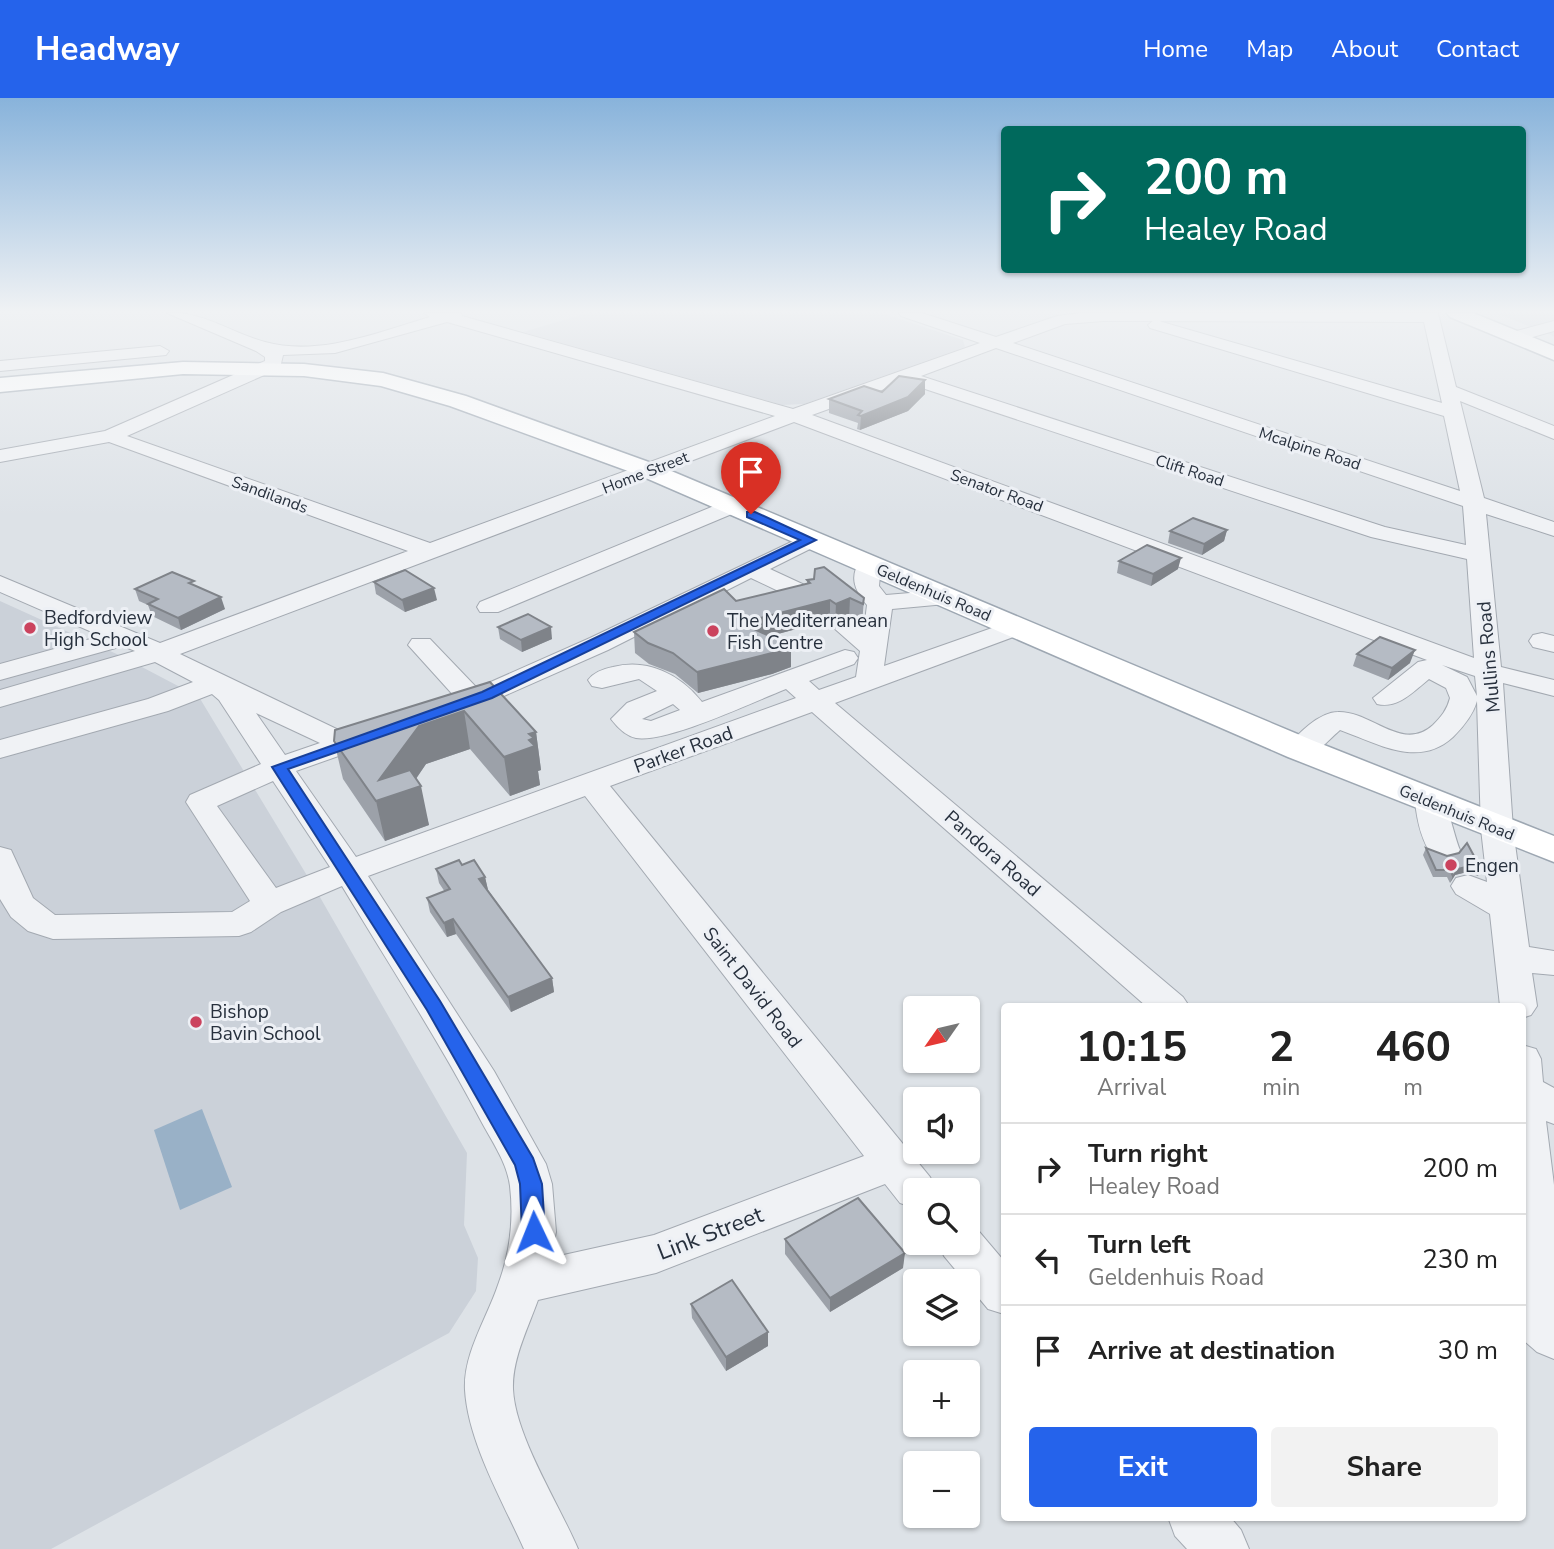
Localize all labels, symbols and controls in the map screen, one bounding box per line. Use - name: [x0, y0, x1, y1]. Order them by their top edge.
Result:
- text: Headway: [35, 27, 179, 72]
- text: Home: [1143, 33, 1208, 65]
- text: Map: [1246, 33, 1293, 65]
- text: About: [1331, 33, 1398, 65]
- text: Contact: [1436, 33, 1519, 65]
- text: 200 m: [1144, 144, 1288, 211]
- icon: right: [1029, 154, 1120, 245]
- text: Healey Road: [1144, 208, 1328, 251]
- street label: Mcalpine Road: [1256, 422, 1364, 476]
- pin: [721, 442, 781, 514]
- street label: Home Street: [599, 446, 692, 500]
- street label: Clift Road: [1152, 450, 1227, 492]
- icon: arrive: [732, 453, 770, 491]
- street label: Senator Road: [947, 464, 1046, 518]
- street label: Sandilands: [228, 471, 311, 519]
- street label: Geldenhuis Road: [873, 559, 994, 627]
- street label: Mullins Road: [1471, 600, 1507, 714]
- place label: Bedfordview High School: [44, 605, 153, 653]
- place label: The Mediterranean Fish Centre: [727, 608, 888, 656]
- marker: Bedfordview High School: [22, 620, 38, 636]
- marker: The Mediterranean Fish Centre: [705, 623, 721, 639]
- street label: Parker Road: [630, 720, 737, 780]
- street label: Geldenhuis Road: [1396, 780, 1518, 846]
- street label: Pandora Road: [939, 805, 1046, 903]
- place label: Engen: [1465, 853, 1519, 879]
- marker: Engen: [1443, 857, 1459, 873]
- street label: Saint David Road: [697, 922, 808, 1054]
- north arrow: [903, 996, 980, 1073]
- map controls: [903, 996, 980, 1528]
- place label: Bishop Bavin School: [210, 999, 321, 1047]
- marker: Bishop Bavin School: [188, 1014, 204, 1030]
- text: 10:15: [1076, 1019, 1187, 1076]
- text: 2: [1269, 1019, 1294, 1076]
- text: 460: [1375, 1019, 1451, 1076]
- text: Arrival: [1097, 1072, 1166, 1103]
- text: min: [1262, 1072, 1300, 1103]
- text: m: [1403, 1072, 1423, 1103]
- button: sound: [903, 1087, 980, 1164]
- text: Turn right: [1088, 1136, 1207, 1171]
- icon: right: [1029, 1150, 1067, 1188]
- text: 200 m: [1422, 1151, 1498, 1186]
- text: Healey Road: [1088, 1171, 1220, 1202]
- button: search: [903, 1178, 980, 1255]
- position arrow: [497, 1195, 571, 1269]
- street label: Link Street: [653, 1199, 768, 1268]
- text: Turn left: [1088, 1227, 1191, 1262]
- icon: left: [1029, 1241, 1067, 1279]
- text: 230 m: [1422, 1242, 1498, 1277]
- text: Geldenhuis Road: [1088, 1262, 1264, 1293]
- button: layers: [903, 1269, 980, 1346]
- icon: arrive: [1029, 1332, 1067, 1370]
- text: Arrive at destination: [1088, 1333, 1335, 1368]
- text: 30 m: [1438, 1333, 1498, 1368]
- button: +: [903, 1360, 980, 1437]
- button: Exit: [1029, 1427, 1257, 1507]
- button: Share: [1271, 1427, 1498, 1507]
- button: −: [903, 1451, 980, 1528]

